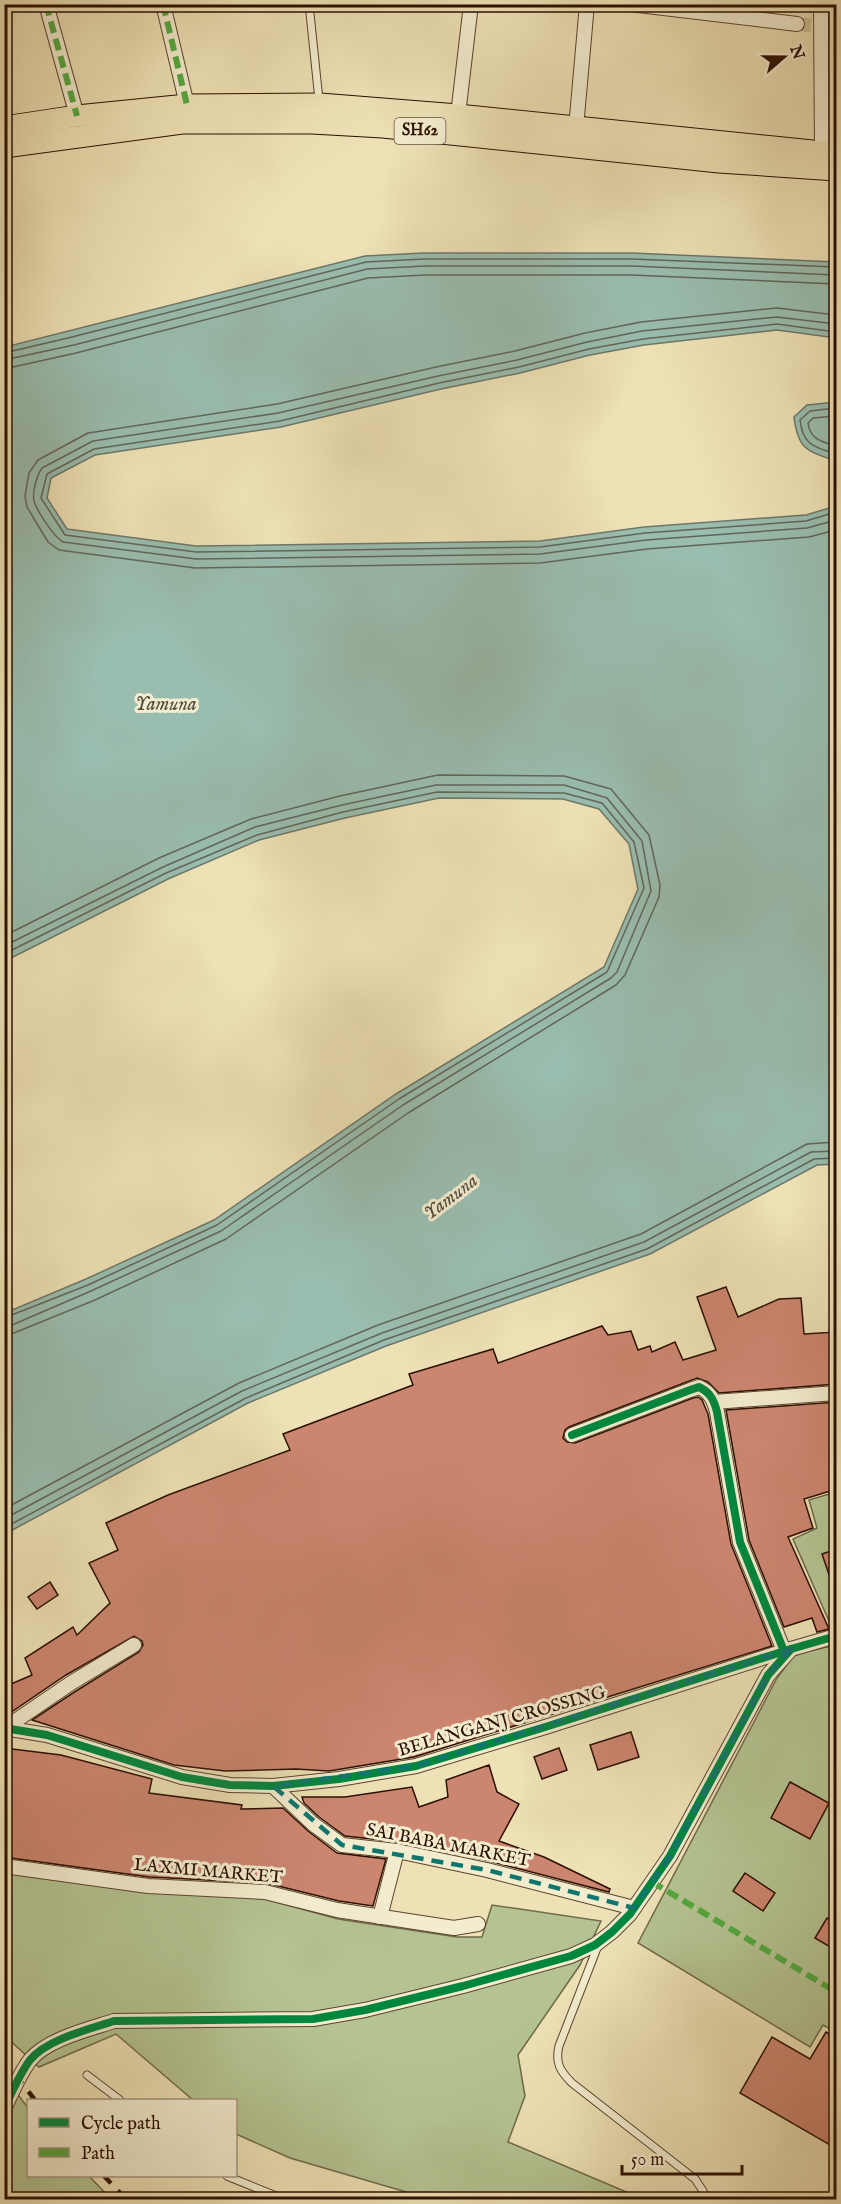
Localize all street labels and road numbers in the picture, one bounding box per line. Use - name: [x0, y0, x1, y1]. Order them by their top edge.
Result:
- road number: SH62: [394, 118, 446, 144]
- street label: BELANGANJ CROSSING: [396, 1681, 609, 1763]
- street label: SAI BABA MARKET: [364, 1819, 532, 1873]
- street label: LAXMI MARKET: [133, 1854, 283, 1890]

